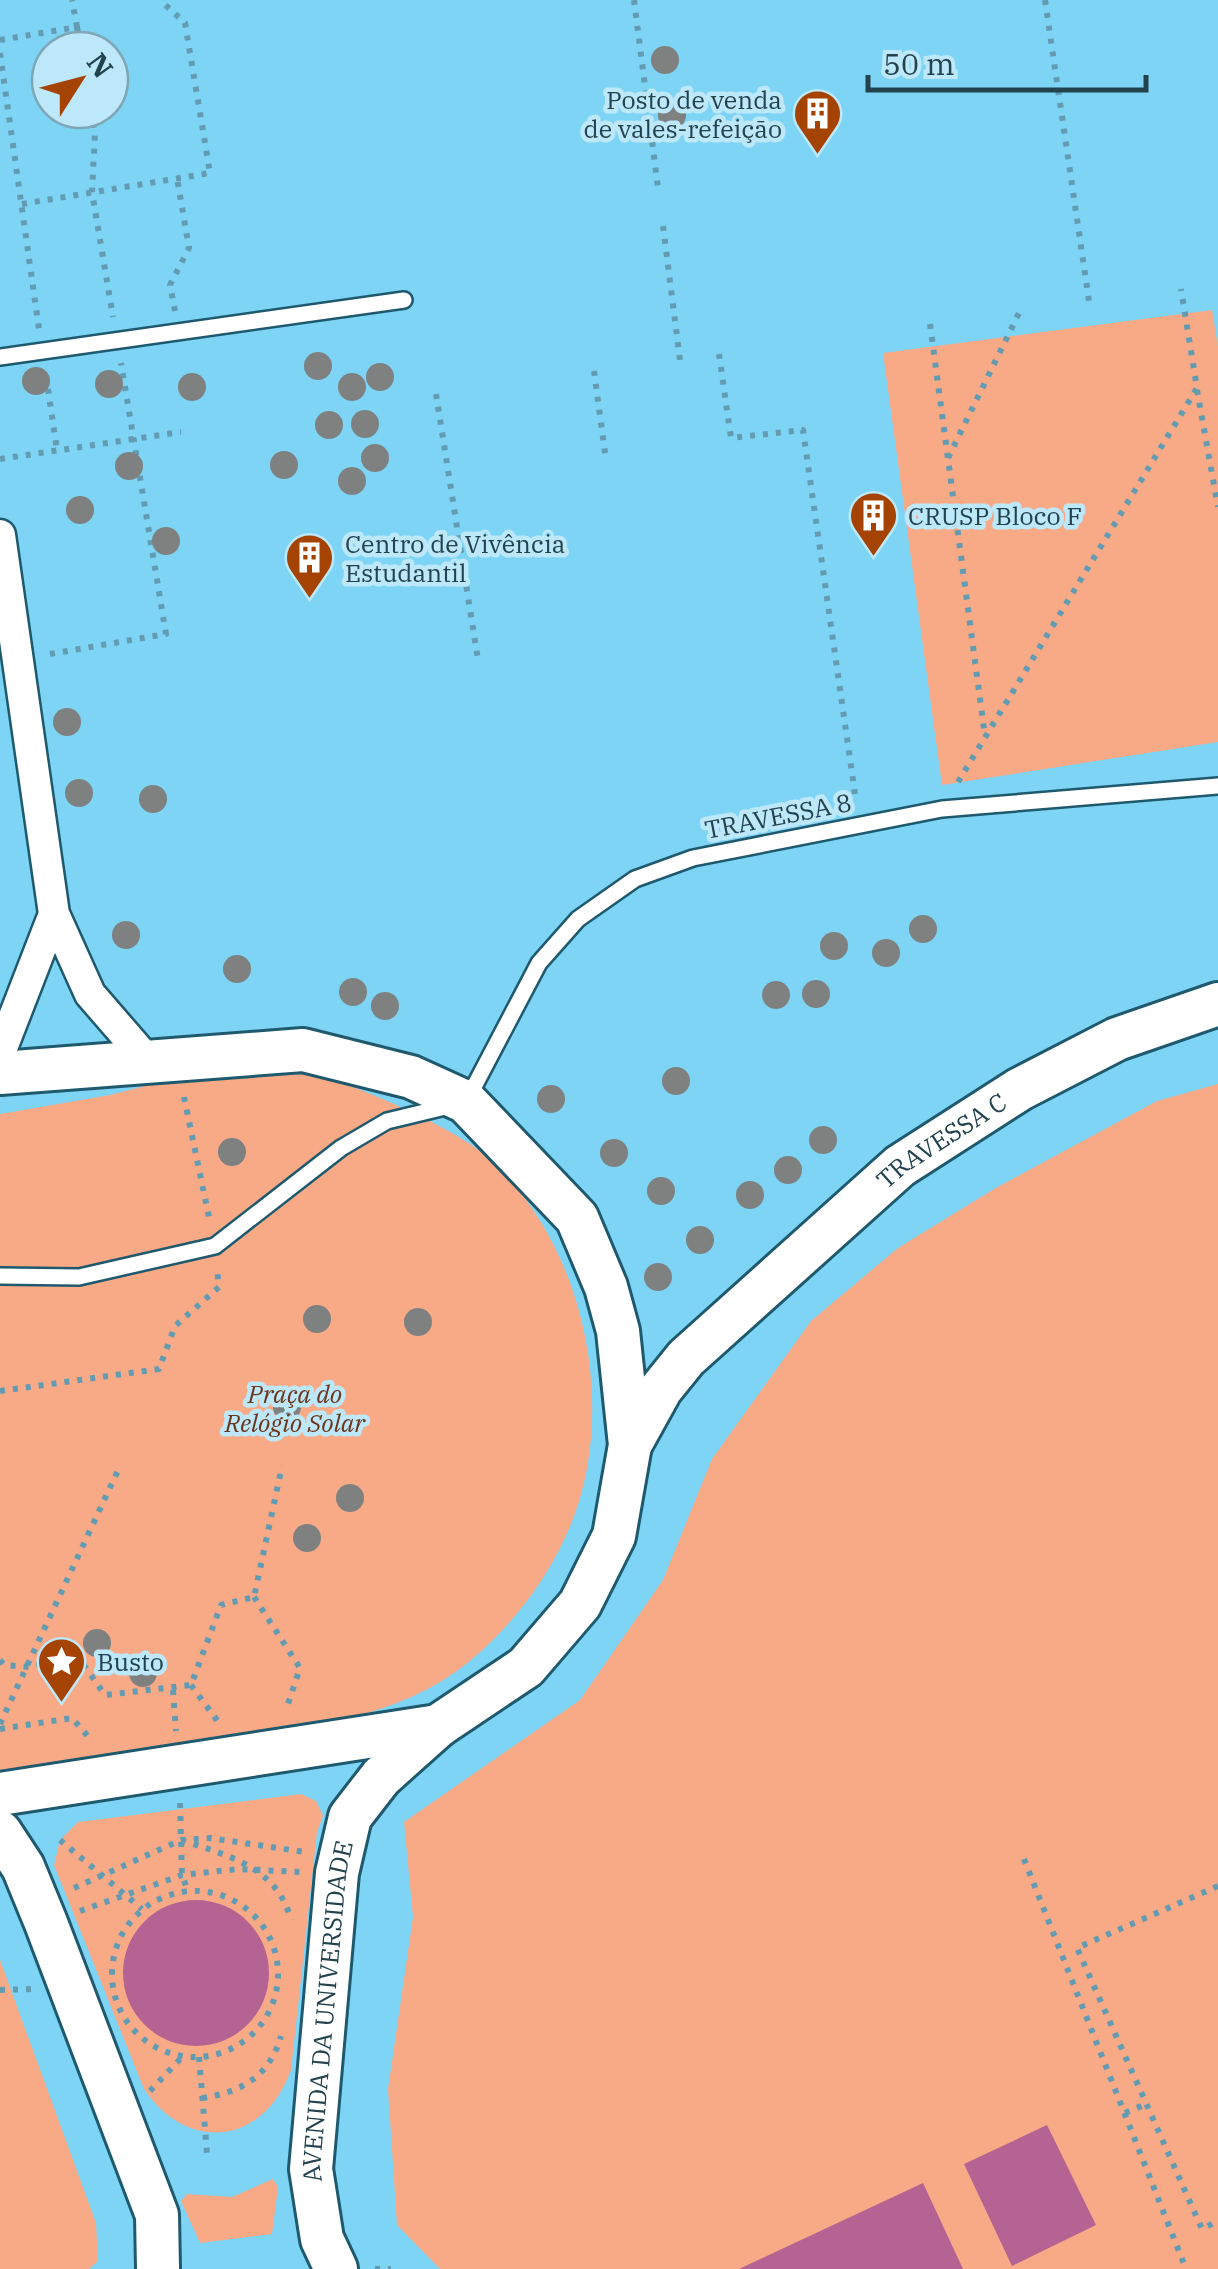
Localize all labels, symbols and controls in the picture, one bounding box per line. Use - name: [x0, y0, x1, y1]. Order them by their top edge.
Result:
- north arrow: [30, 30, 130, 130]
- scale bar: [868, 30, 1146, 92]
- text: 50 m: [883, 44, 955, 83]
- text: N: [79, 45, 122, 85]
- place label: Posto de venda de vales-refeição: [584, 83, 782, 145]
- building icon: Posto de venda de vales-refeição: [791, 88, 843, 156]
- building icon: CRUSP Bloco F: [847, 490, 899, 558]
- place label: CRUSP Bloco F: [908, 499, 1082, 532]
- place label: Centro de Vivência Estudantil: [345, 527, 565, 589]
- building icon: Centro de Vivência Estudantil: [284, 532, 336, 600]
- street label: TRAVESSA 8: [702, 785, 854, 846]
- street label: TRAVESSA C: [869, 1085, 1013, 1196]
- park label: Praça do Relógio Solar: [224, 1377, 366, 1439]
- place icon: Busto: [36, 1636, 88, 1704]
- place label: Busto: [97, 1645, 164, 1678]
- street label: AVENIDA DA UNIVERSIDADE: [294, 1837, 360, 2185]

